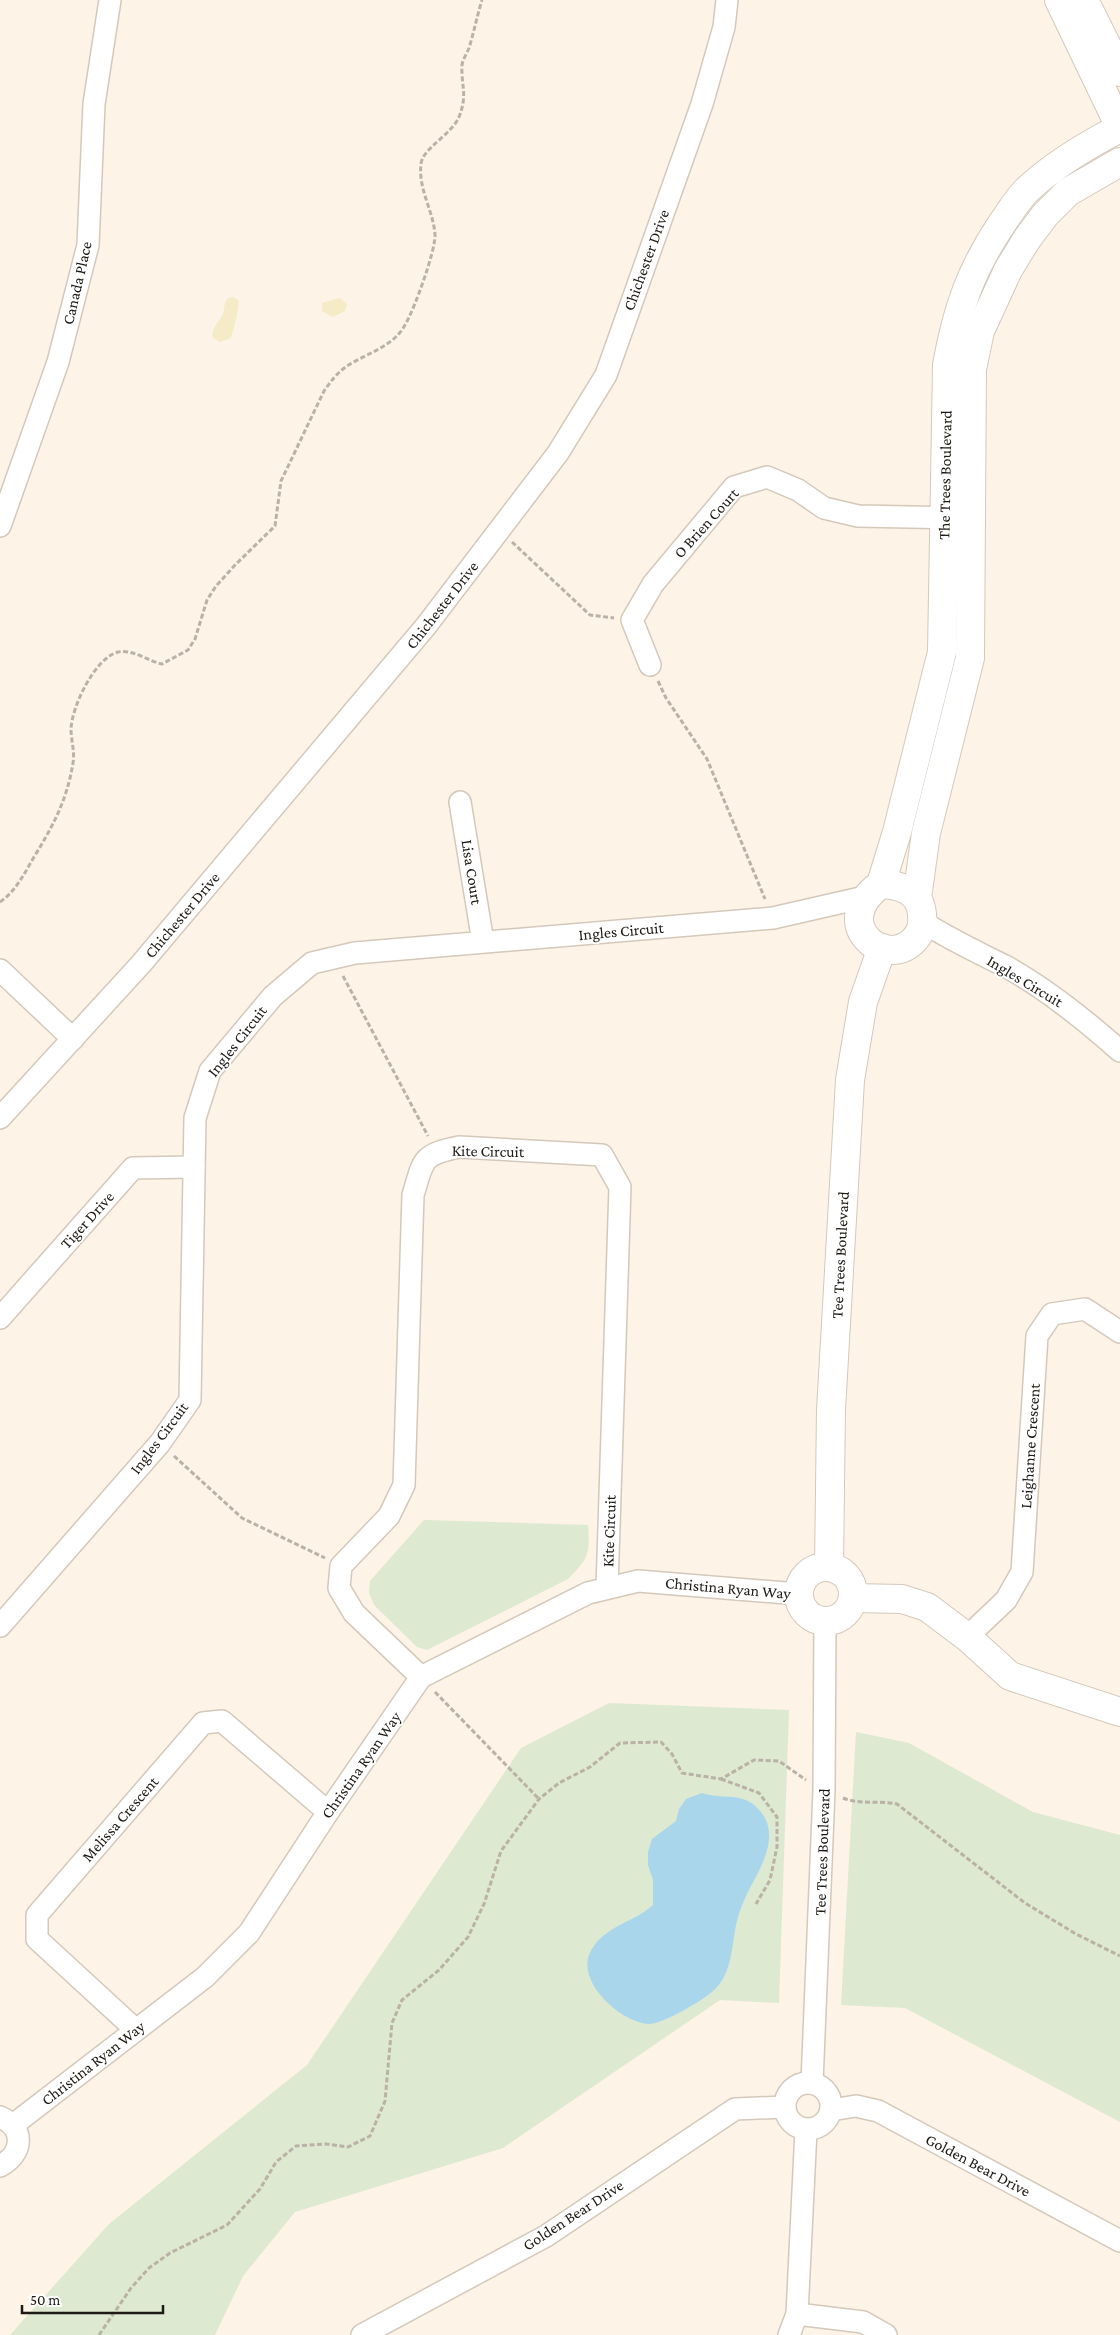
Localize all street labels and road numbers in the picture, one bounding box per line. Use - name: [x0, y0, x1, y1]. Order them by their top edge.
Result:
- street label: Chichester Drive: [620, 207, 672, 313]
- street label: Canada Place: [59, 240, 95, 326]
- street label: The Trees Boulevard: [935, 410, 955, 540]
- street label: O Brien Court: [670, 484, 742, 561]
- street label: Chichester Drive: [403, 558, 481, 652]
- street label: Lisa Court: [458, 838, 486, 906]
- street label: Chichester Drive: [141, 869, 223, 961]
- street label: Ingles Circuit: [578, 919, 665, 944]
- street label: Ingles Circuit: [984, 952, 1067, 1011]
- street label: Ingles Circuit: [204, 1002, 271, 1080]
- street label: Kite Circuit: [452, 1142, 525, 1160]
- street label: Tiger Drive: [57, 1188, 118, 1253]
- street label: Tee Trees Boulevard: [828, 1190, 852, 1319]
- street label: Leighanne Crescent: [1017, 1382, 1044, 1509]
- street label: Ingles Circuit: [127, 1398, 193, 1478]
- street label: Kite Circuit: [599, 1494, 619, 1567]
- street label: Christina Ryan Way: [664, 1574, 792, 1603]
- street label: Christina Ryan Way: [318, 1708, 405, 1822]
- street label: Melissa Crescent: [78, 1772, 162, 1865]
- street label: Tee Trees Boulevard: [811, 1787, 833, 1916]
- street label: Christina Ryan Way: [38, 2017, 149, 2109]
- street label: Golden Bear Drive: [923, 2130, 1033, 2200]
- street label: Golden Bear Drive: [520, 2176, 626, 2254]

